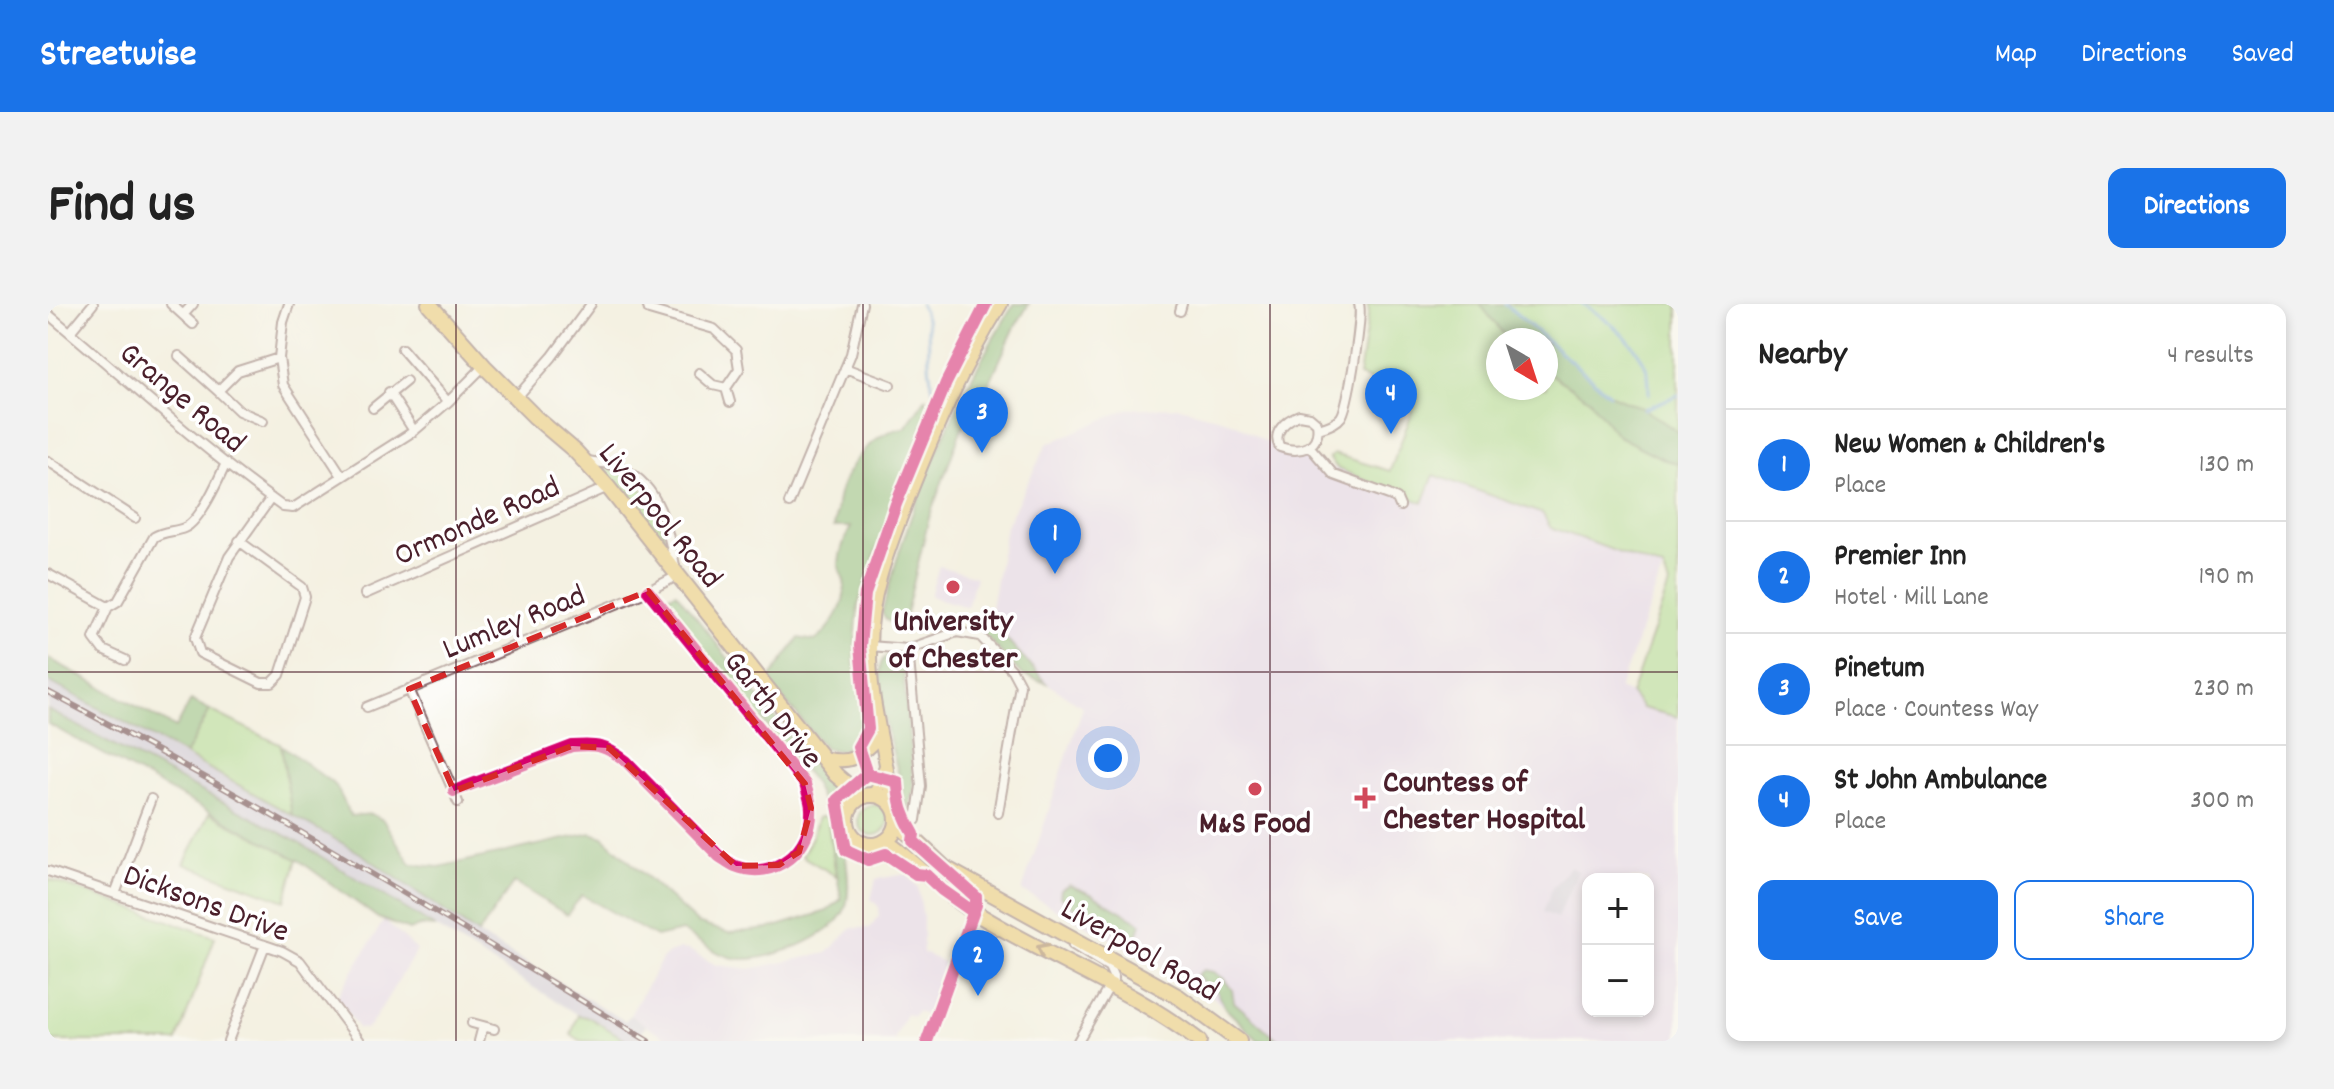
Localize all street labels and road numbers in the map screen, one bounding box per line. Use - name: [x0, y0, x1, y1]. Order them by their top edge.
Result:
- street label: Grange Road: [107, 333, 254, 467]
- street label: Liverpool Road: [585, 434, 731, 600]
- street label: Ormonde Road: [388, 466, 568, 581]
- street label: Lumley Road: [436, 575, 593, 674]
- street label: Garth Drive: [710, 642, 832, 780]
- street label: Dicksons Drive: [116, 854, 295, 957]
- street label: Liverpool Road: [1051, 888, 1226, 1016]

